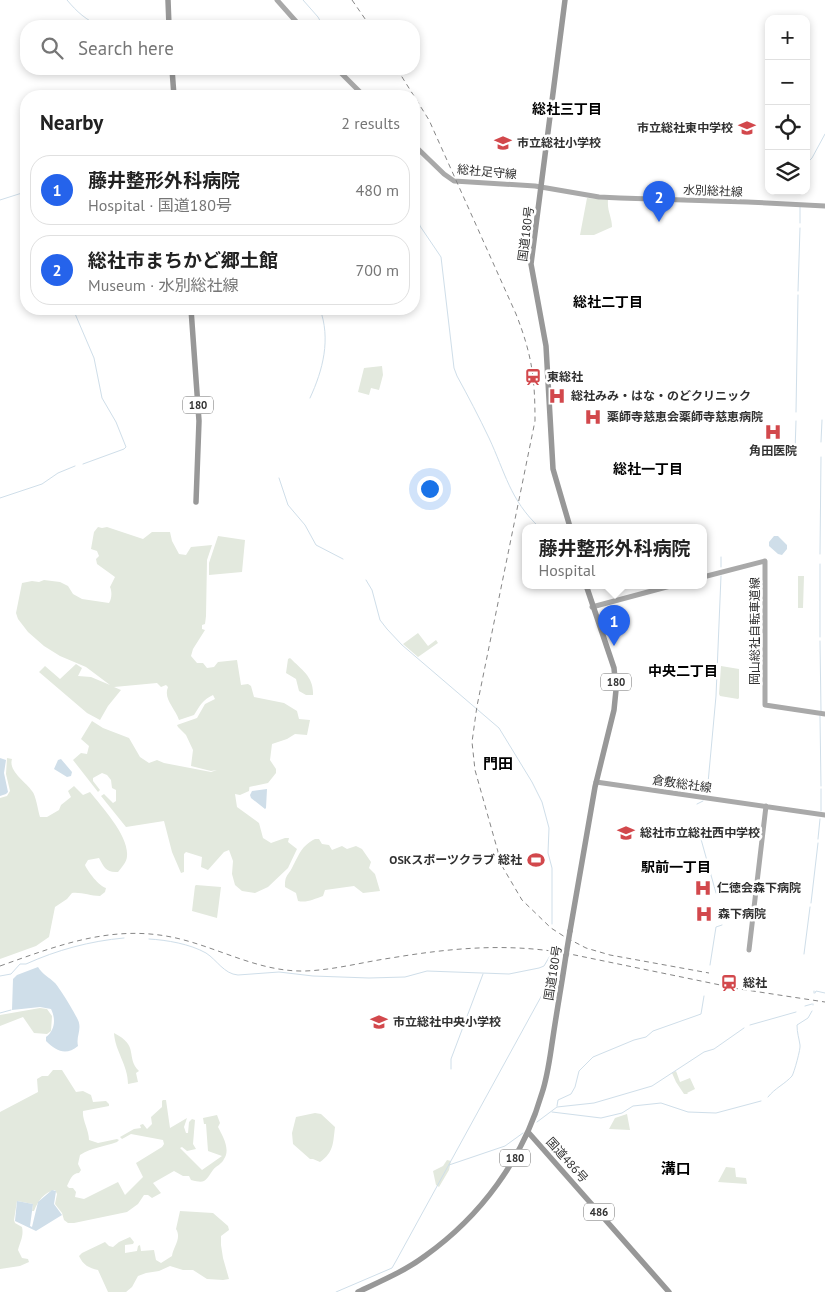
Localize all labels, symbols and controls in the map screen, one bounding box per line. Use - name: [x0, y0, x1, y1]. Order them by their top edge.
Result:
- map controls: [765, 15, 810, 195]
- button: +: [765, 15, 810, 60]
- search box: [20, 20, 420, 75]
- icon: search: [38, 34, 66, 62]
- text: Search here: [78, 36, 174, 60]
- button: −: [765, 60, 810, 105]
- district label: 総社三丁目: [532, 100, 602, 118]
- button: locate: [765, 105, 810, 150]
- text: Nearby: [40, 109, 103, 136]
- text: 2 results: [341, 113, 400, 133]
- school or university icon: 市立総社東中学校: [737, 118, 757, 138]
- place label: 市立総社東中学校: [637, 120, 733, 135]
- school or university icon: 市立総社小学校: [493, 133, 513, 153]
- place label: 市立総社小学校: [517, 135, 601, 150]
- button: layers: [765, 150, 810, 195]
- street label: 総社足守線: [456, 161, 518, 182]
- text: 藤井整形外科病院: [88, 168, 240, 192]
- text: 1: [52, 180, 62, 200]
- text: 480 m: [356, 180, 399, 200]
- pin: 2: [643, 181, 675, 222]
- street label: 水別総社線: [683, 182, 743, 199]
- text: Hospital · 国道180号: [88, 195, 232, 215]
- street label: 国道180号: [515, 205, 536, 262]
- text: 総社市まちかど郷土館: [88, 248, 278, 272]
- text: 2: [52, 260, 62, 280]
- text: 700 m: [356, 260, 399, 280]
- text: Museum · 水別総社線: [88, 275, 239, 295]
- district label: 総社二丁目: [573, 293, 643, 311]
- station icon: 東総社: [523, 367, 543, 387]
- place label: 東総社: [547, 369, 583, 384]
- hospital icon: 総社みみ・はな・のどクリニック: [547, 386, 567, 406]
- place label: 総社みみ・はな・のどクリニック: [571, 388, 751, 403]
- road number: 180: [183, 396, 213, 414]
- hospital icon: 薬師寺慈恵会薬師寺慈恵病院: [583, 407, 603, 427]
- place label: 薬師寺慈恵会薬師寺慈恵病院: [607, 409, 763, 424]
- hospital icon: 角田医院: [763, 422, 783, 442]
- place label: 角田医院: [749, 443, 797, 458]
- district label: 総社一丁目: [613, 460, 683, 478]
- your location: [417, 476, 443, 502]
- popup: [522, 524, 707, 589]
- text: 藤井整形外科病院: [538, 536, 691, 560]
- text: Hospital: [538, 560, 596, 580]
- street label: 岡山総社自転車道線: [747, 577, 762, 685]
- pin: 1: [598, 605, 630, 646]
- district label: 中央二丁目: [648, 662, 718, 680]
- road number: 180: [601, 674, 631, 690]
- district label: 門田: [483, 754, 513, 773]
- street label: 倉敷総社線: [651, 772, 713, 795]
- school or university icon: 総社市立総社西中学校: [616, 823, 636, 843]
- place label: 総社市立総社西中学校: [640, 825, 760, 840]
- sports icon: OSKスポーツクラブ 総社: [526, 850, 546, 870]
- place label: OSKスポーツクラブ 総社: [389, 852, 522, 867]
- district label: 駅前一丁目: [641, 858, 711, 876]
- hospital icon: 仁徳会森下病院: [693, 878, 713, 898]
- place label: 仁徳会森下病院: [717, 880, 801, 895]
- hospital icon: 森下病院: [694, 904, 714, 924]
- place label: 森下病院: [718, 906, 766, 921]
- street label: 国道180号: [541, 944, 564, 1002]
- station icon: 総社: [719, 973, 739, 993]
- place label: 総社: [743, 975, 767, 990]
- school or university icon: 市立総社中央小学校: [369, 1012, 389, 1032]
- place label: 市立総社中央小学校: [393, 1014, 501, 1029]
- street label: 国道486号: [543, 1134, 592, 1185]
- road number: 180: [500, 1150, 530, 1166]
- district label: 溝口: [661, 1159, 691, 1178]
- road number: 486: [584, 1204, 614, 1220]

